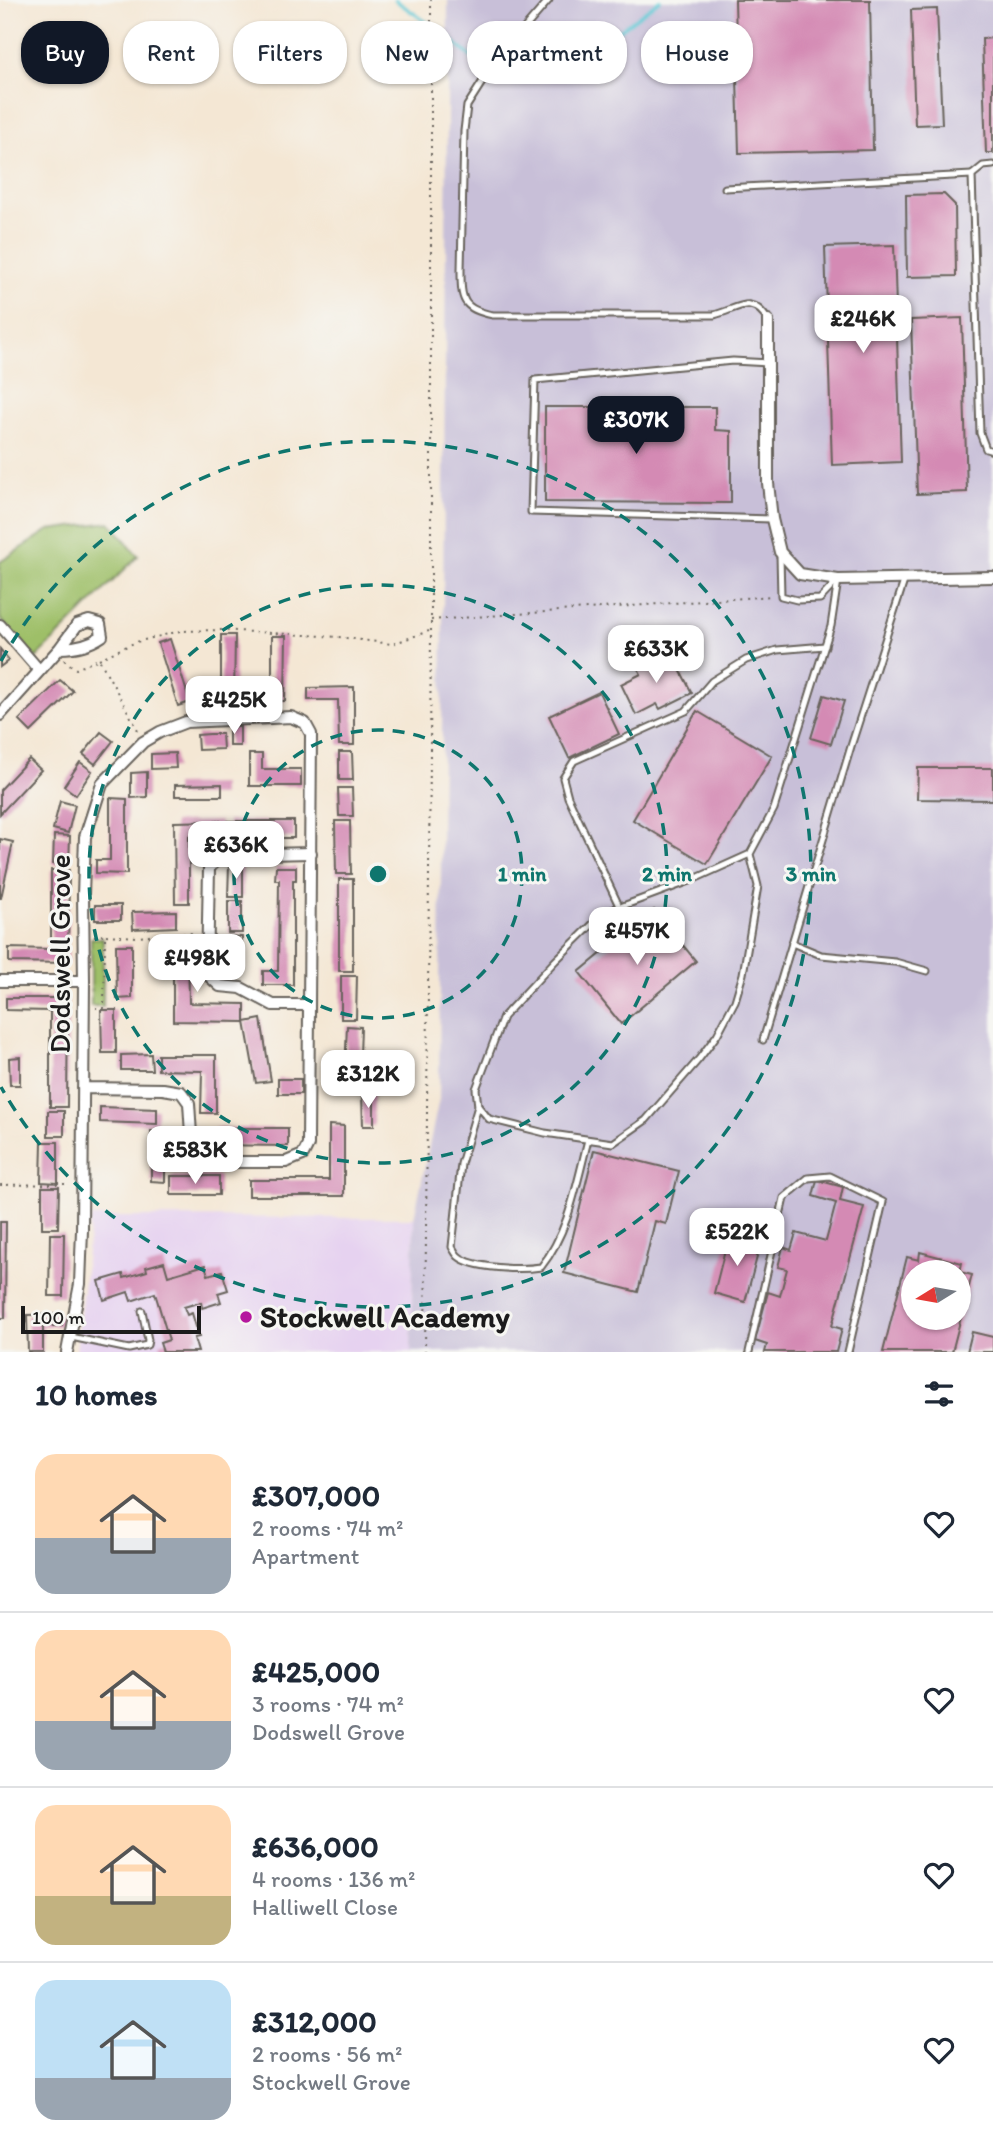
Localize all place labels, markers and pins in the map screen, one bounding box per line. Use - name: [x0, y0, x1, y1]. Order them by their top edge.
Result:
- pin: £246K: [814, 296, 912, 355]
- pin: £307K: [587, 396, 685, 456]
- pin: £633K: [607, 626, 705, 685]
- pin: £425K: [185, 676, 283, 736]
- pin: £636K: [187, 822, 285, 881]
- centre of rings: [366, 862, 390, 886]
- pin: £457K: [588, 908, 686, 967]
- pin: £498K: [148, 934, 246, 994]
- pin: £312K: [319, 1050, 417, 1110]
- pin: £583K: [146, 1126, 244, 1186]
- pin: £522K: [688, 1208, 786, 1268]
- place label: Stockwell Academy: [260, 1298, 511, 1335]
- marker: Stockwell Academy: [238, 1309, 254, 1325]

